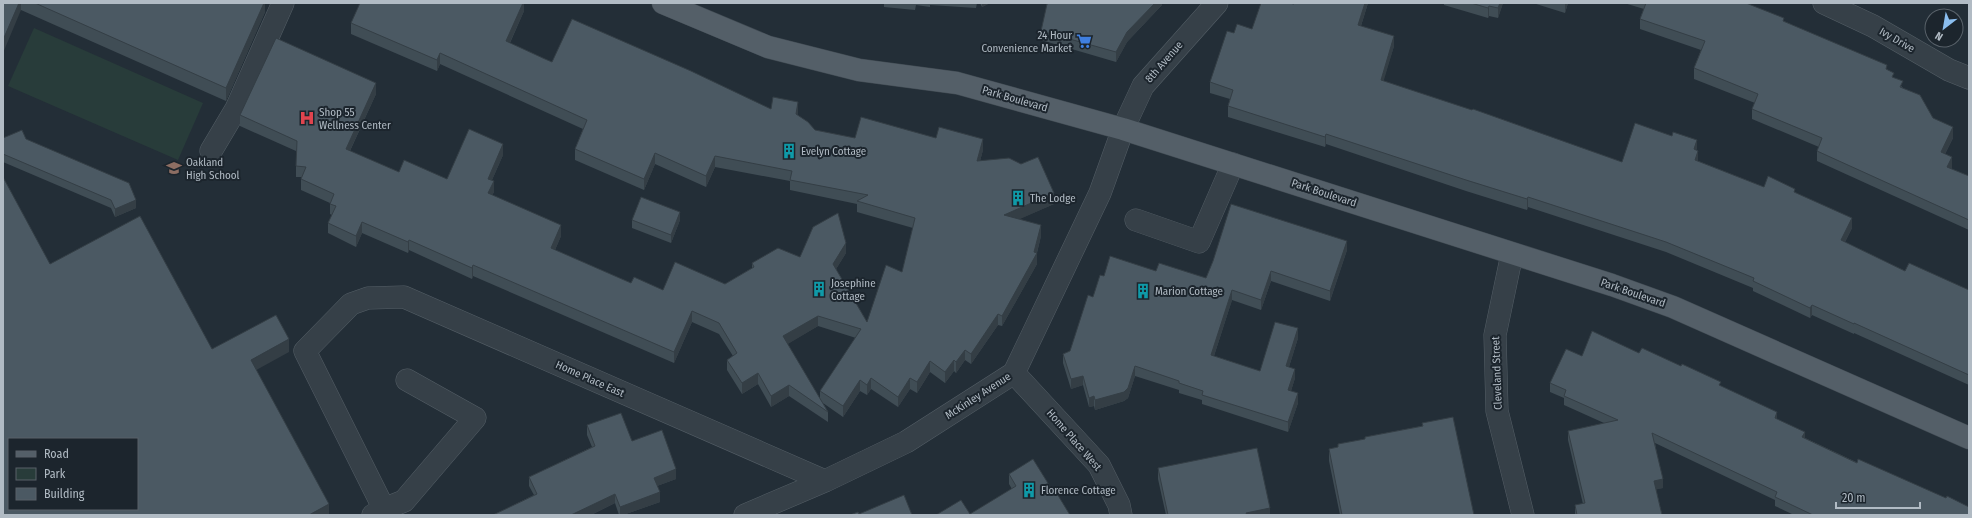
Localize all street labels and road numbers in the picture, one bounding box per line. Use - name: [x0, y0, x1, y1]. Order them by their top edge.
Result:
- street label: Ivy Drive: [1877, 25, 1917, 55]
- street label: 8th Avenue: [1143, 39, 1185, 85]
- street label: Park Boulevard: [981, 83, 1049, 115]
- street label: Park Boulevard: [1290, 176, 1358, 210]
- street label: Park Boulevard: [1599, 276, 1667, 310]
- street label: Cleveland Street: [1489, 336, 1505, 410]
- street label: Home Place East: [554, 358, 627, 400]
- street label: McKinley Avenue: [943, 370, 1013, 422]
- street label: Home Place West: [1044, 407, 1104, 474]

